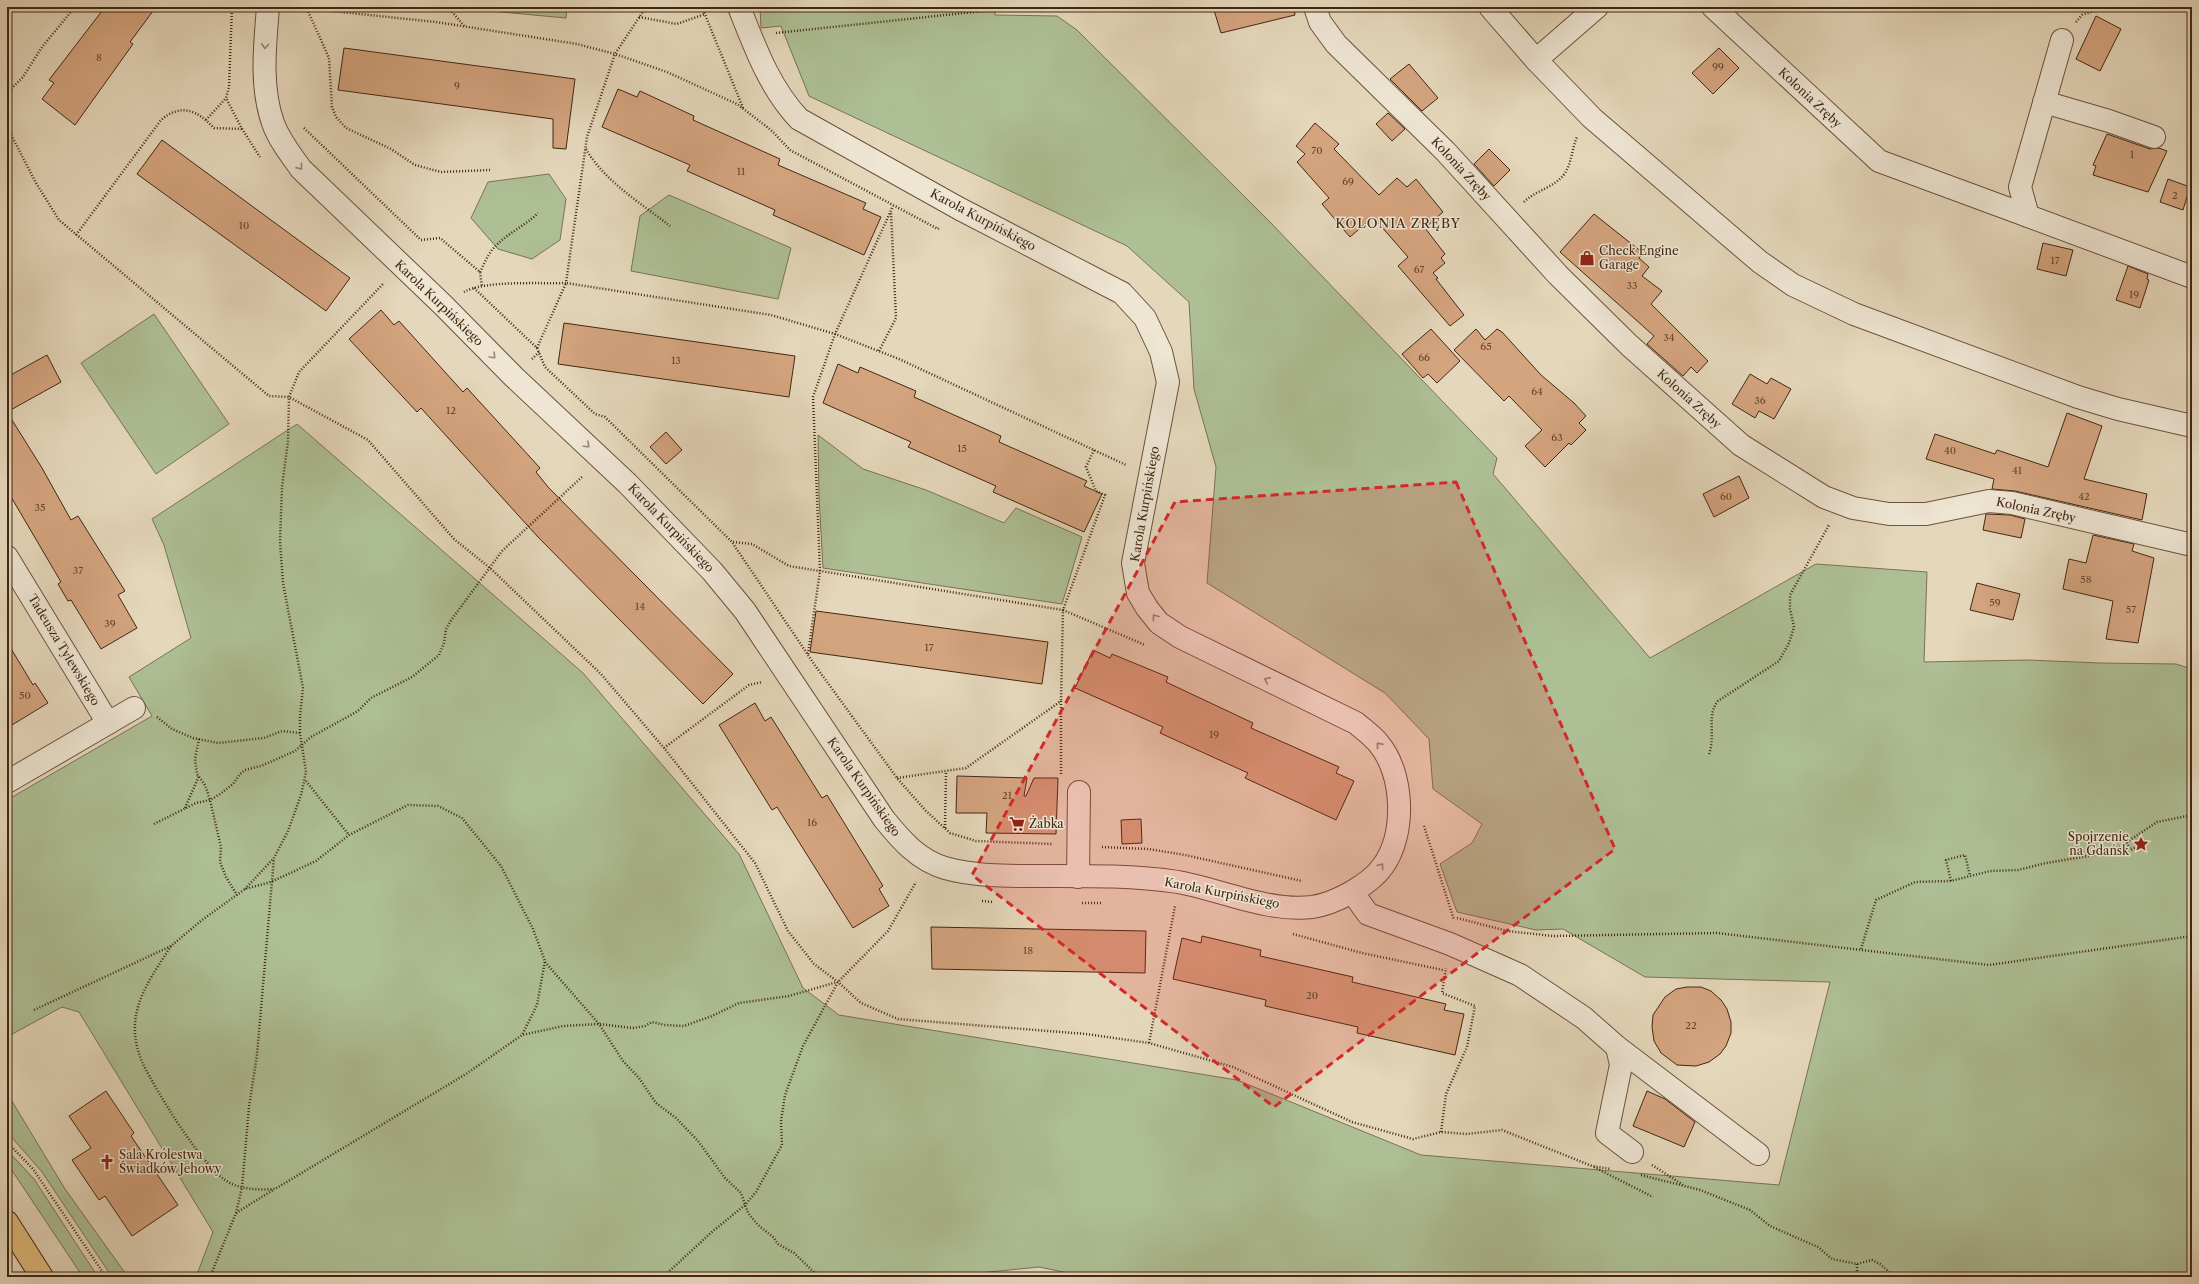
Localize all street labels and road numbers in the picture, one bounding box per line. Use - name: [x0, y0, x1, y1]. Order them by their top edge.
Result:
- street label: Kolonia Zręby: [1776, 64, 1845, 131]
- street label: Kolonia Zręby: [1428, 134, 1495, 204]
- street label: Karola Kurpińskiego: [928, 185, 1039, 254]
- street label: Karola Kurpińskiego: [392, 257, 487, 349]
- street label: Kolonia Zręby: [1654, 366, 1725, 432]
- street label: Karola Kurpińskiego: [1127, 445, 1162, 563]
- street label: Karola Kurpińskiego: [625, 480, 717, 575]
- street label: Kolonia Zręby: [1995, 494, 2078, 525]
- street label: Tadeusza Tylewskiego: [25, 591, 104, 708]
- street label: Karola Kurpińskiego: [825, 734, 904, 839]
- street label: Karola Kurpińskiego: [1163, 874, 1281, 911]

